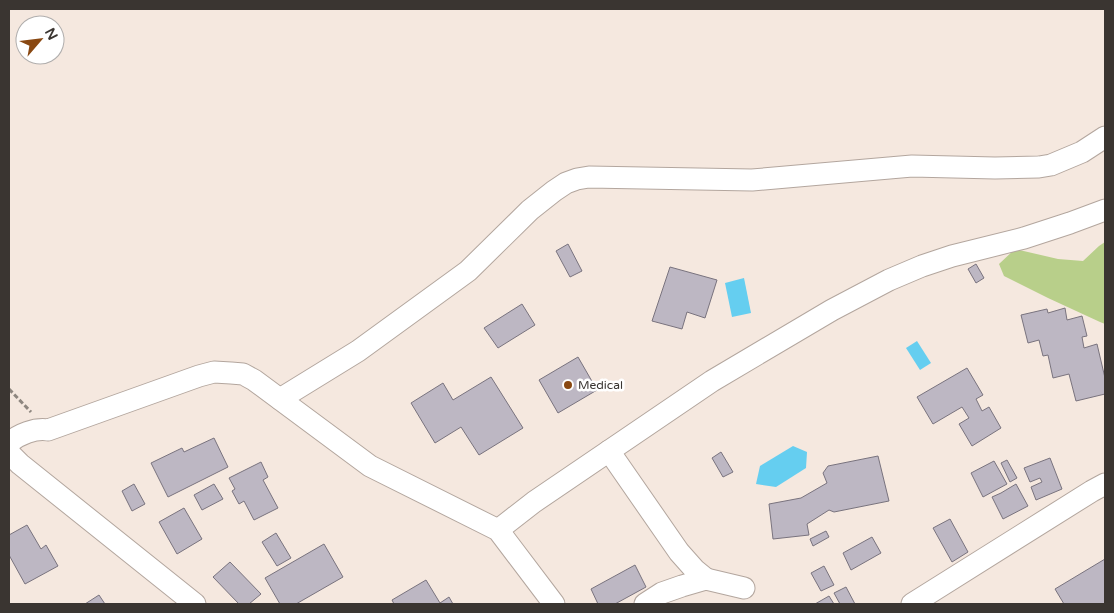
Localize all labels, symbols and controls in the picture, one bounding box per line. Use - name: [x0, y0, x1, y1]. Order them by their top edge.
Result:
- north arrow: [15, 15, 65, 65]
- text: N: [41, 25, 61, 43]
- place label: Medical: [578, 378, 623, 392]
- marker: Medical: [562, 379, 574, 391]

